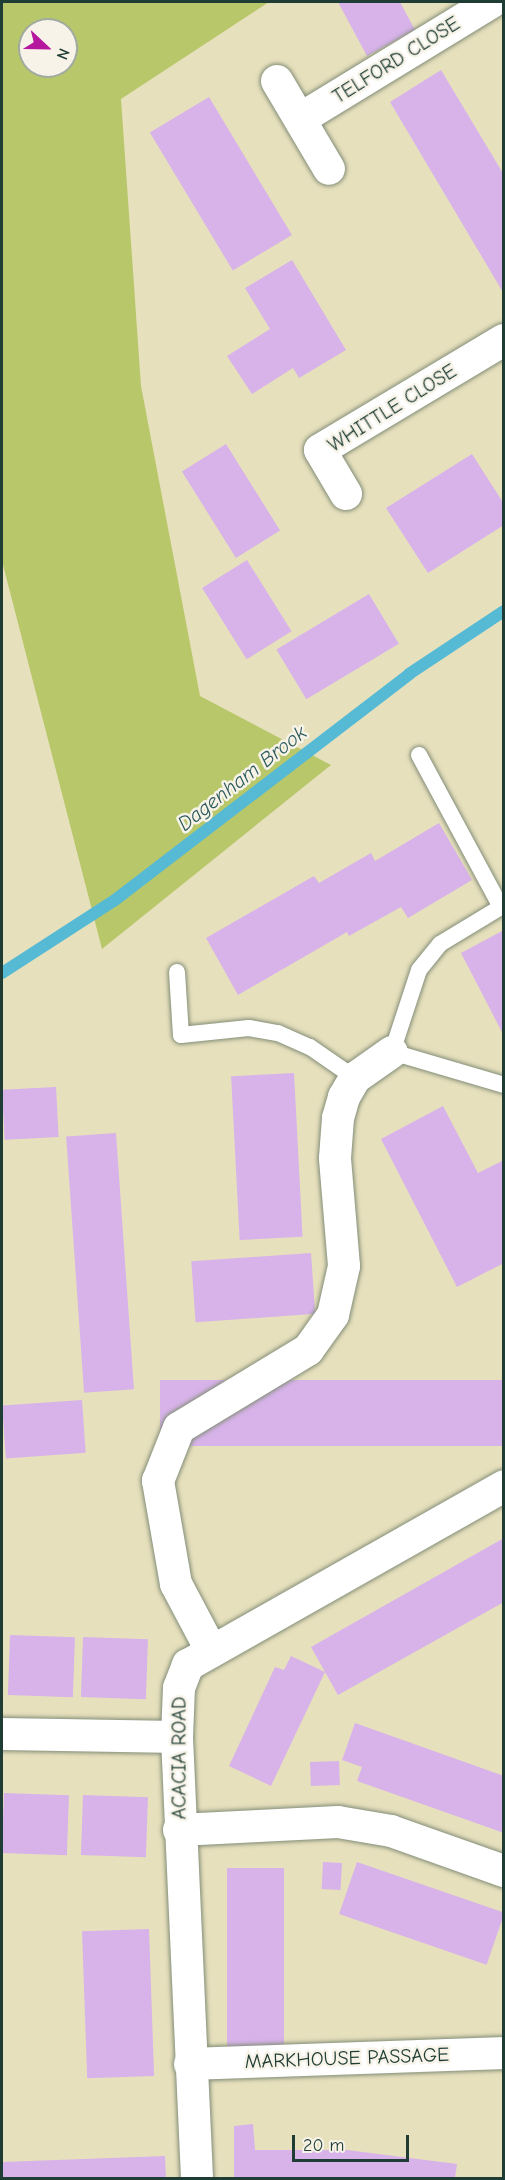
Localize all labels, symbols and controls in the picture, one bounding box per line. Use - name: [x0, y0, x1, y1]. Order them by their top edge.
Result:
- street label: TELFORD CLOSE: [328, 11, 464, 109]
- north arrow: [18, 18, 78, 78]
- text: N: [53, 46, 73, 62]
- street label: WHITTLE CLOSE: [323, 359, 461, 457]
- water label: Dagenham Brook: [172, 720, 312, 836]
- street label: ACACIA ROAD: [167, 1697, 191, 1819]
- street label: MARKHOUSE PASSAGE: [244, 2042, 450, 2074]
- scale bar: [295, 2123, 412, 2161]
- text: 20 m: [303, 2135, 344, 2156]

